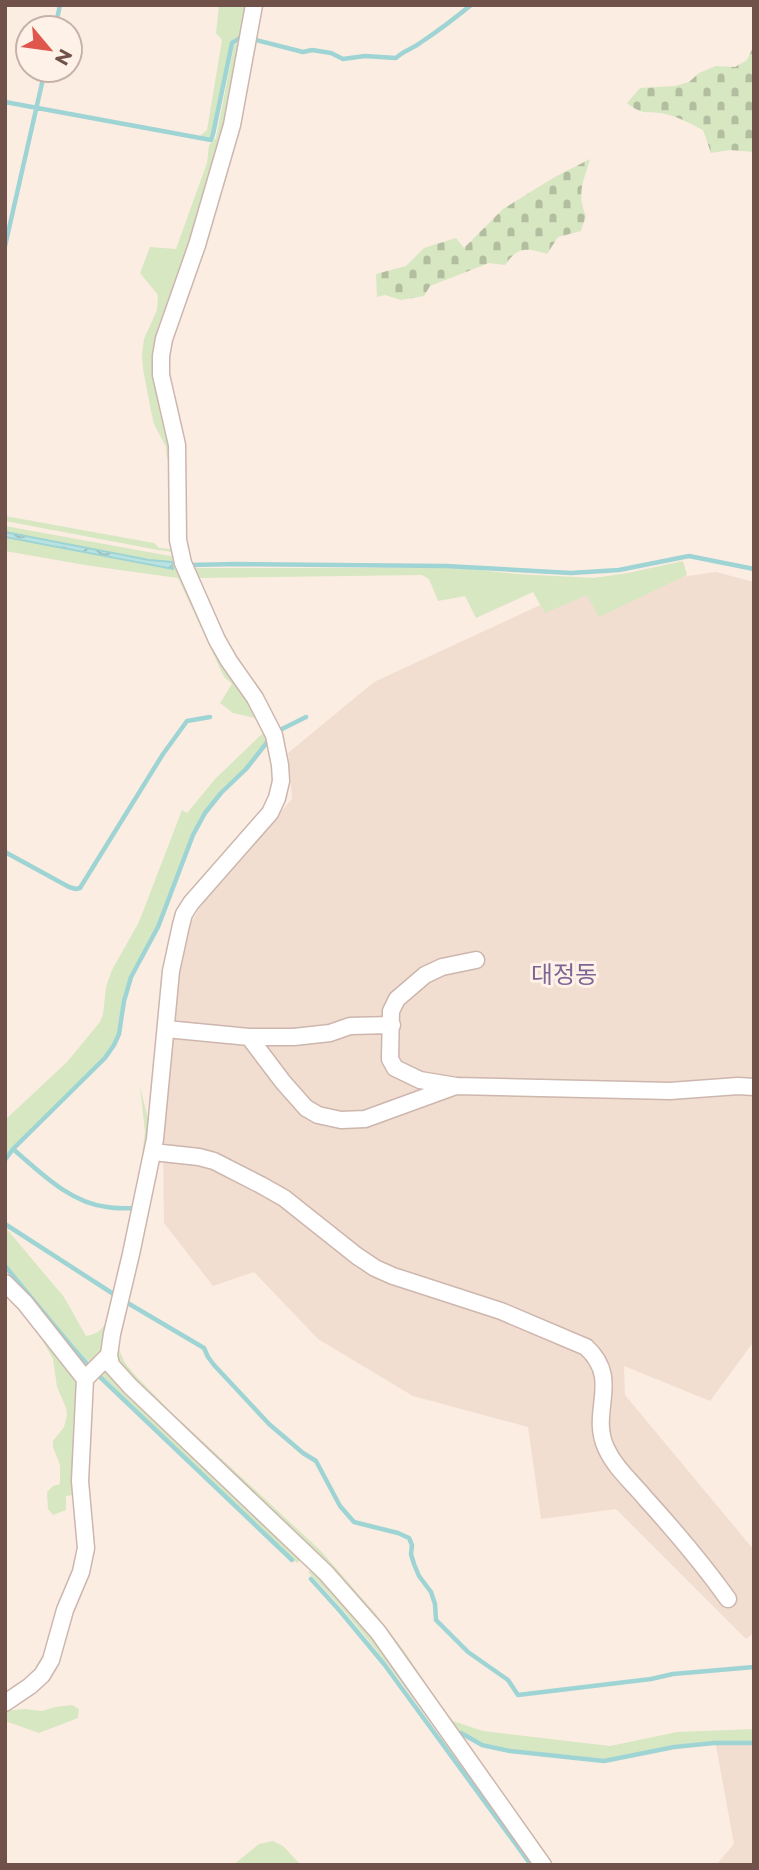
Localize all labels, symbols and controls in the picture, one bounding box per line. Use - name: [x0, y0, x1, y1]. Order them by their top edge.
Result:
- north arrow: [14, 14, 84, 84]
- text: N: [50, 45, 77, 69]
- district label: 대정동: [531, 960, 597, 989]

